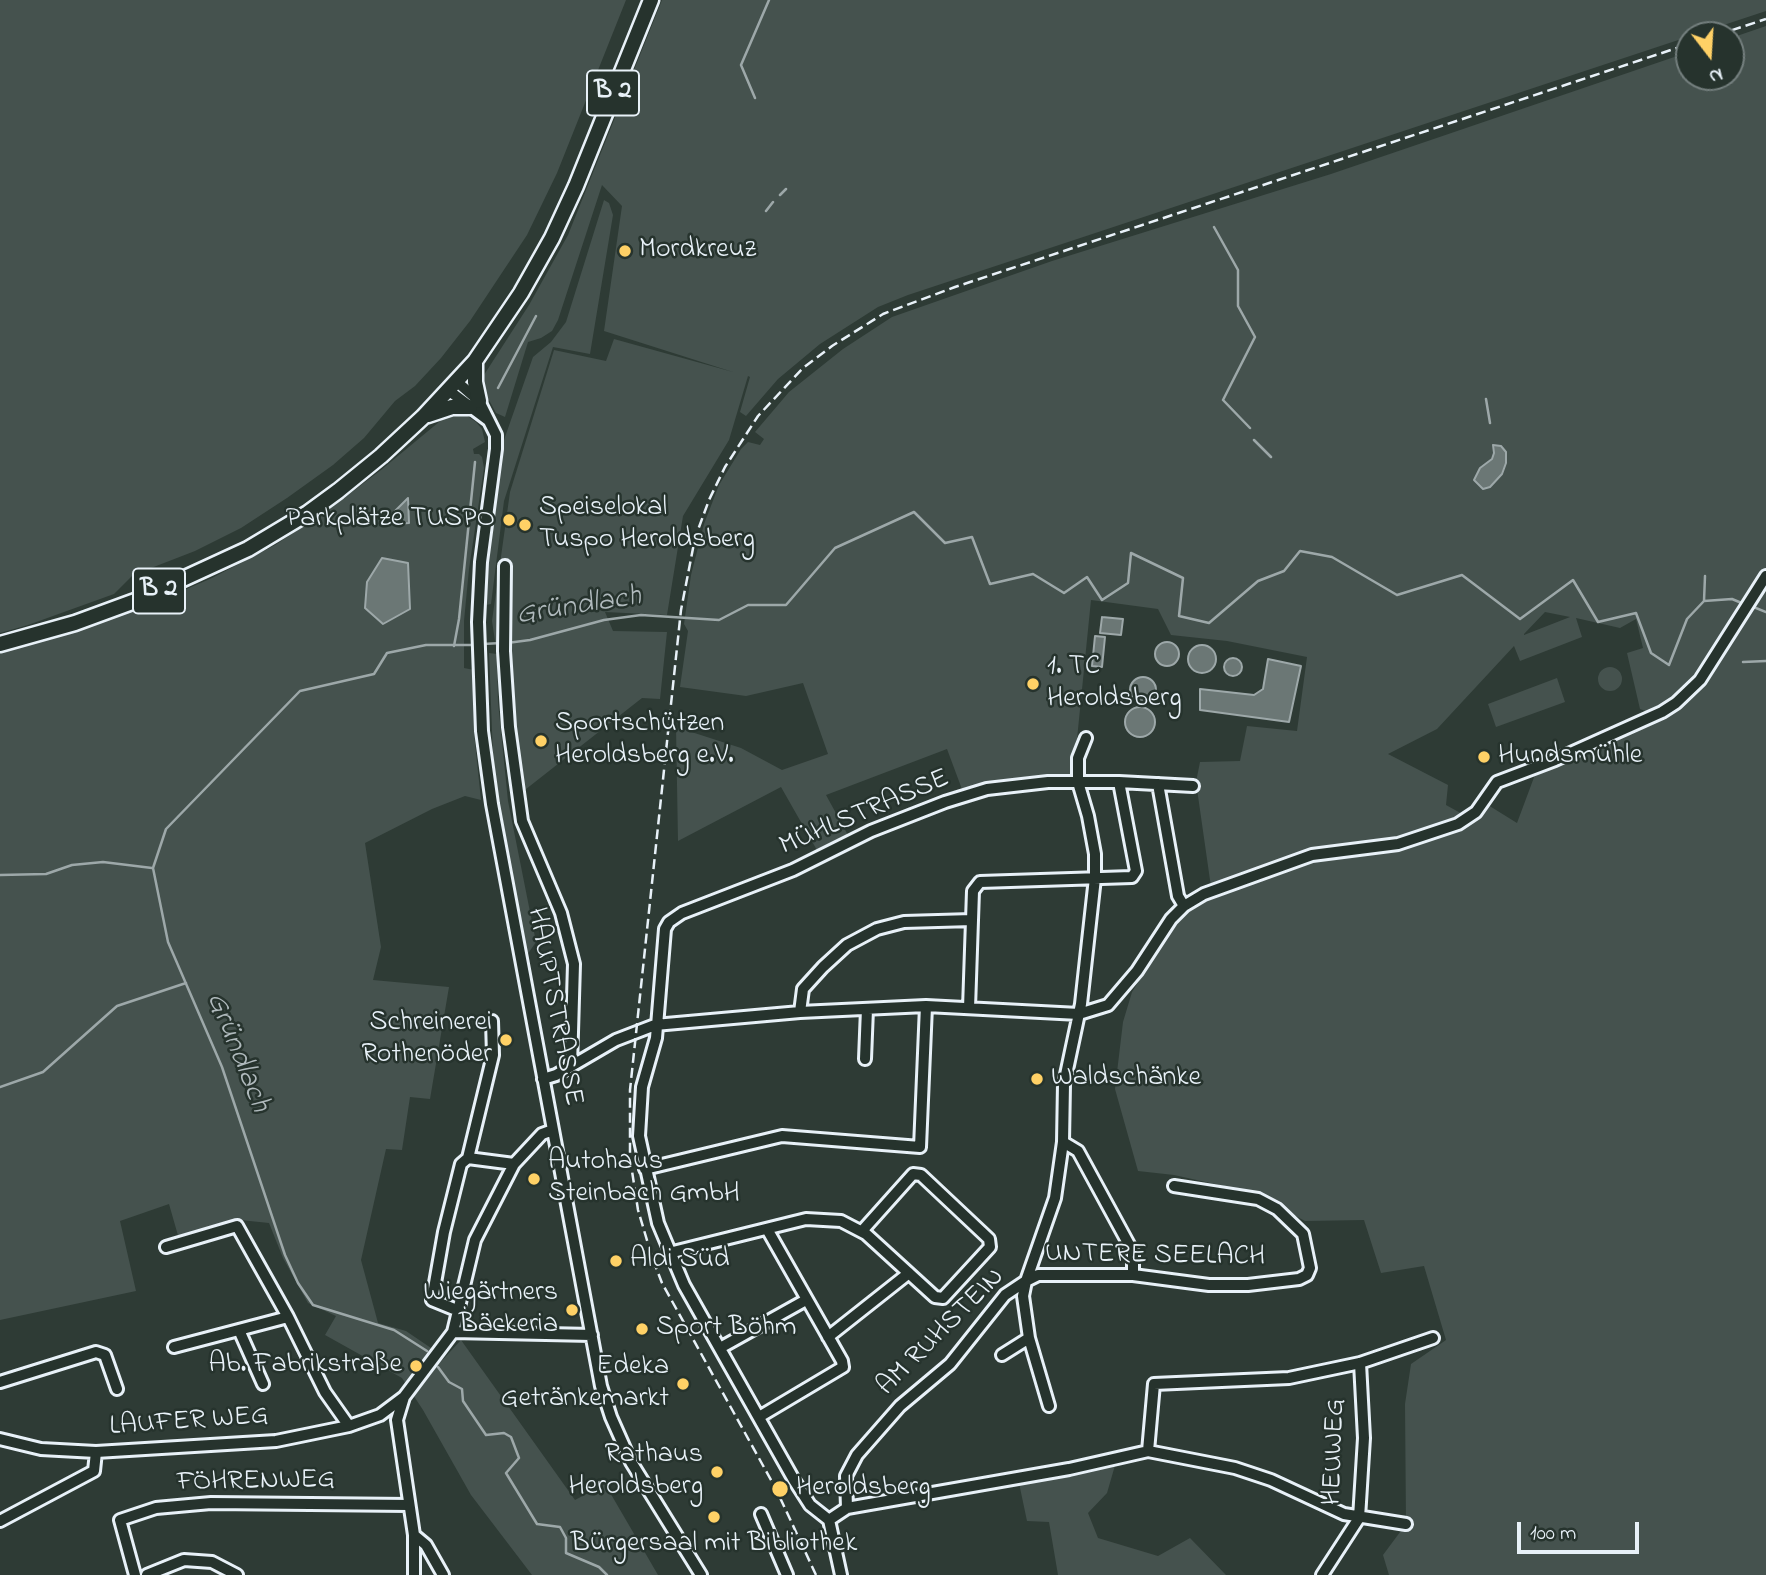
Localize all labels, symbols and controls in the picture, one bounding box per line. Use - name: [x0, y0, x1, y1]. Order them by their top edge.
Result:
- north arrow: [1675, 21, 1745, 91]
- text: N: [1706, 60, 1726, 89]
- road number: B 2: [587, 71, 639, 116]
- place label: Mordkreuz: [639, 234, 756, 268]
- marker: Mordkreuz: [617, 243, 633, 259]
- place label: Speiselokal Tuspo Heroldsberg: [539, 492, 755, 558]
- place label: Parkplätze TUSPO: [286, 503, 495, 537]
- marker: Parkplätze TUSPO: [501, 512, 517, 528]
- marker: Speiselokal Tuspo Heroldsberg: [517, 517, 533, 533]
- road number: B 2: [133, 568, 185, 614]
- water label: Gründlach: [514, 580, 644, 636]
- place label: 1. TC Heroldsberg: [1047, 651, 1182, 717]
- marker: 1. TC Heroldsberg: [1025, 676, 1041, 692]
- place label: Sportschützen Heroldsberg e.V.: [555, 708, 734, 774]
- marker: Sportschützen Heroldsberg e.V.: [533, 733, 549, 749]
- place label: Hundsmühle: [1498, 740, 1642, 774]
- marker: Hundsmühle: [1476, 749, 1492, 765]
- street label: MÜHLSTRASSE: [775, 763, 955, 865]
- street label: HAUPTSTRASSE: [517, 905, 589, 1109]
- water label: Gründlach: [196, 988, 276, 1118]
- place label: Schreinerei Rothenöder: [361, 1007, 492, 1073]
- marker: Schreinerei Rothenöder: [498, 1032, 514, 1048]
- place label: Waldschänke: [1051, 1062, 1201, 1096]
- marker: Waldschänke: [1029, 1071, 1045, 1087]
- place label: Autohaus Steinbach GmbH: [548, 1146, 740, 1212]
- marker: Autohaus Steinbach GmbH: [526, 1171, 542, 1187]
- street label: UNTERE SEELACH: [1045, 1238, 1265, 1276]
- place label: Aldi Süd: [630, 1244, 729, 1278]
- marker: Aldi Süd: [608, 1253, 624, 1269]
- street label: AM RUHSTEIN: [871, 1262, 1013, 1404]
- place label: Wiegärtners Bäckeria: [423, 1277, 558, 1343]
- marker: Wiegärtners Bäckeria: [564, 1302, 580, 1318]
- place label: Sport Böhm: [656, 1312, 796, 1346]
- marker: Sport Böhm: [634, 1321, 650, 1337]
- place label: Ab. Fabrikstraße: [209, 1349, 402, 1383]
- place label: Edeka Getränkemarkt: [501, 1351, 669, 1417]
- marker: Ab. Fabrikstraße: [408, 1358, 424, 1374]
- marker: Edeka Getränkemarkt: [675, 1376, 691, 1392]
- street label: HEUWEG: [1317, 1398, 1355, 1506]
- street label: LAUFER WEG: [108, 1401, 270, 1445]
- place label: Rathaus Heroldsberg: [568, 1439, 703, 1505]
- marker: Rathaus Heroldsberg: [709, 1464, 725, 1480]
- street label: FÖHRENWEG: [177, 1465, 335, 1501]
- place label: Heroldsberg: [796, 1472, 931, 1506]
- marker: Heroldsberg: [770, 1479, 790, 1499]
- scale bar: [1521, 1508, 1644, 1552]
- marker: Bürgersaal mit Bibliothek: [706, 1509, 722, 1525]
- text: 100 m: [1530, 1519, 1576, 1549]
- place label: Bürgersaal mit Bibliothek: [571, 1528, 857, 1562]

